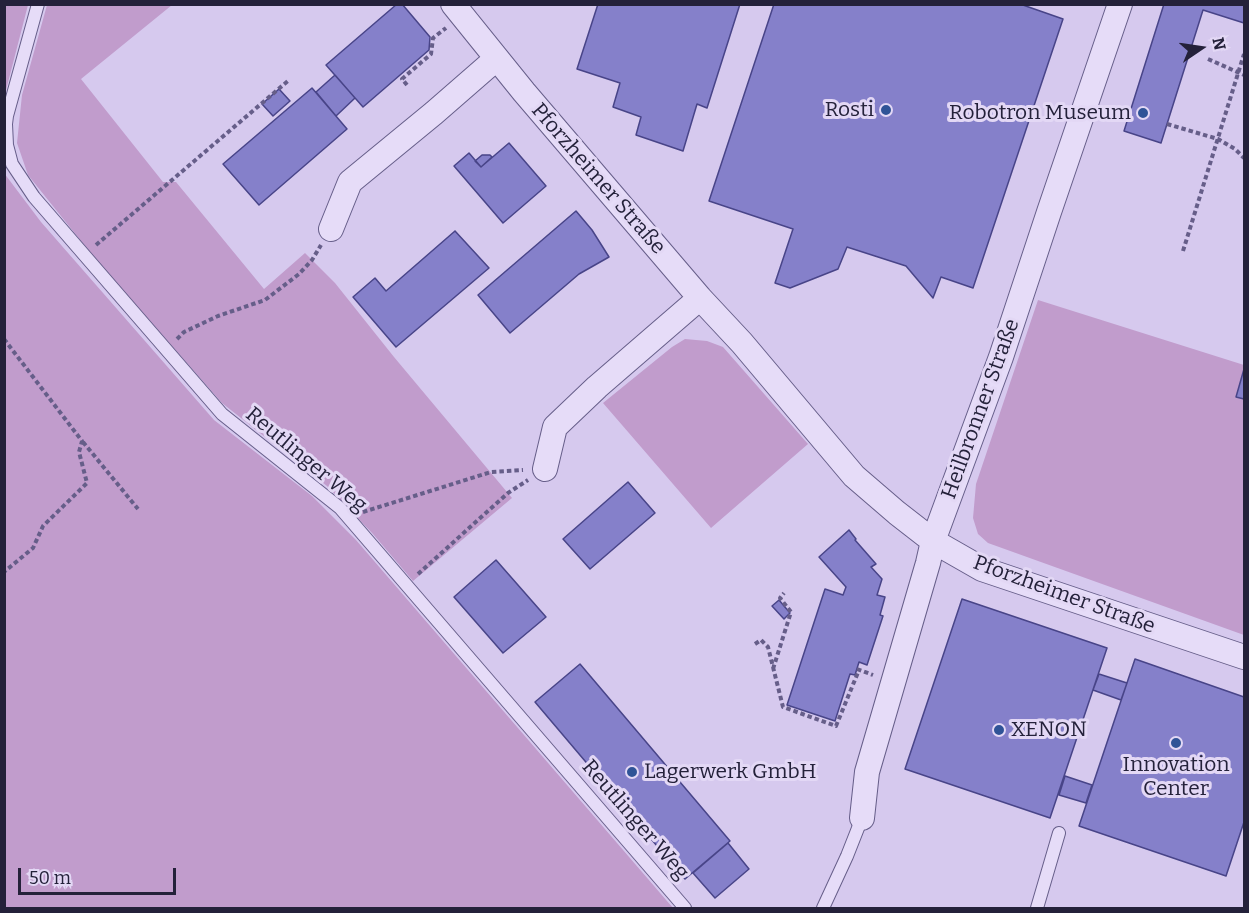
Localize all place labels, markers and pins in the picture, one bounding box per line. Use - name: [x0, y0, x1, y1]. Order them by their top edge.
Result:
- place label: Rosti: [825, 97, 874, 123]
- place label: Robotron Museum: [949, 100, 1131, 126]
- marker: Rosti: [879, 103, 893, 117]
- marker: Robotron Museum: [1136, 106, 1150, 120]
- place label: XENON: [1011, 717, 1087, 743]
- marker: XENON: [992, 723, 1006, 737]
- marker: Innovation Center: [1169, 736, 1183, 750]
- place label: Innovation Center: [1122, 752, 1230, 802]
- place label: Lagerwerk GmbH: [644, 759, 816, 785]
- marker: Lagerwerk GmbH: [625, 765, 639, 779]

